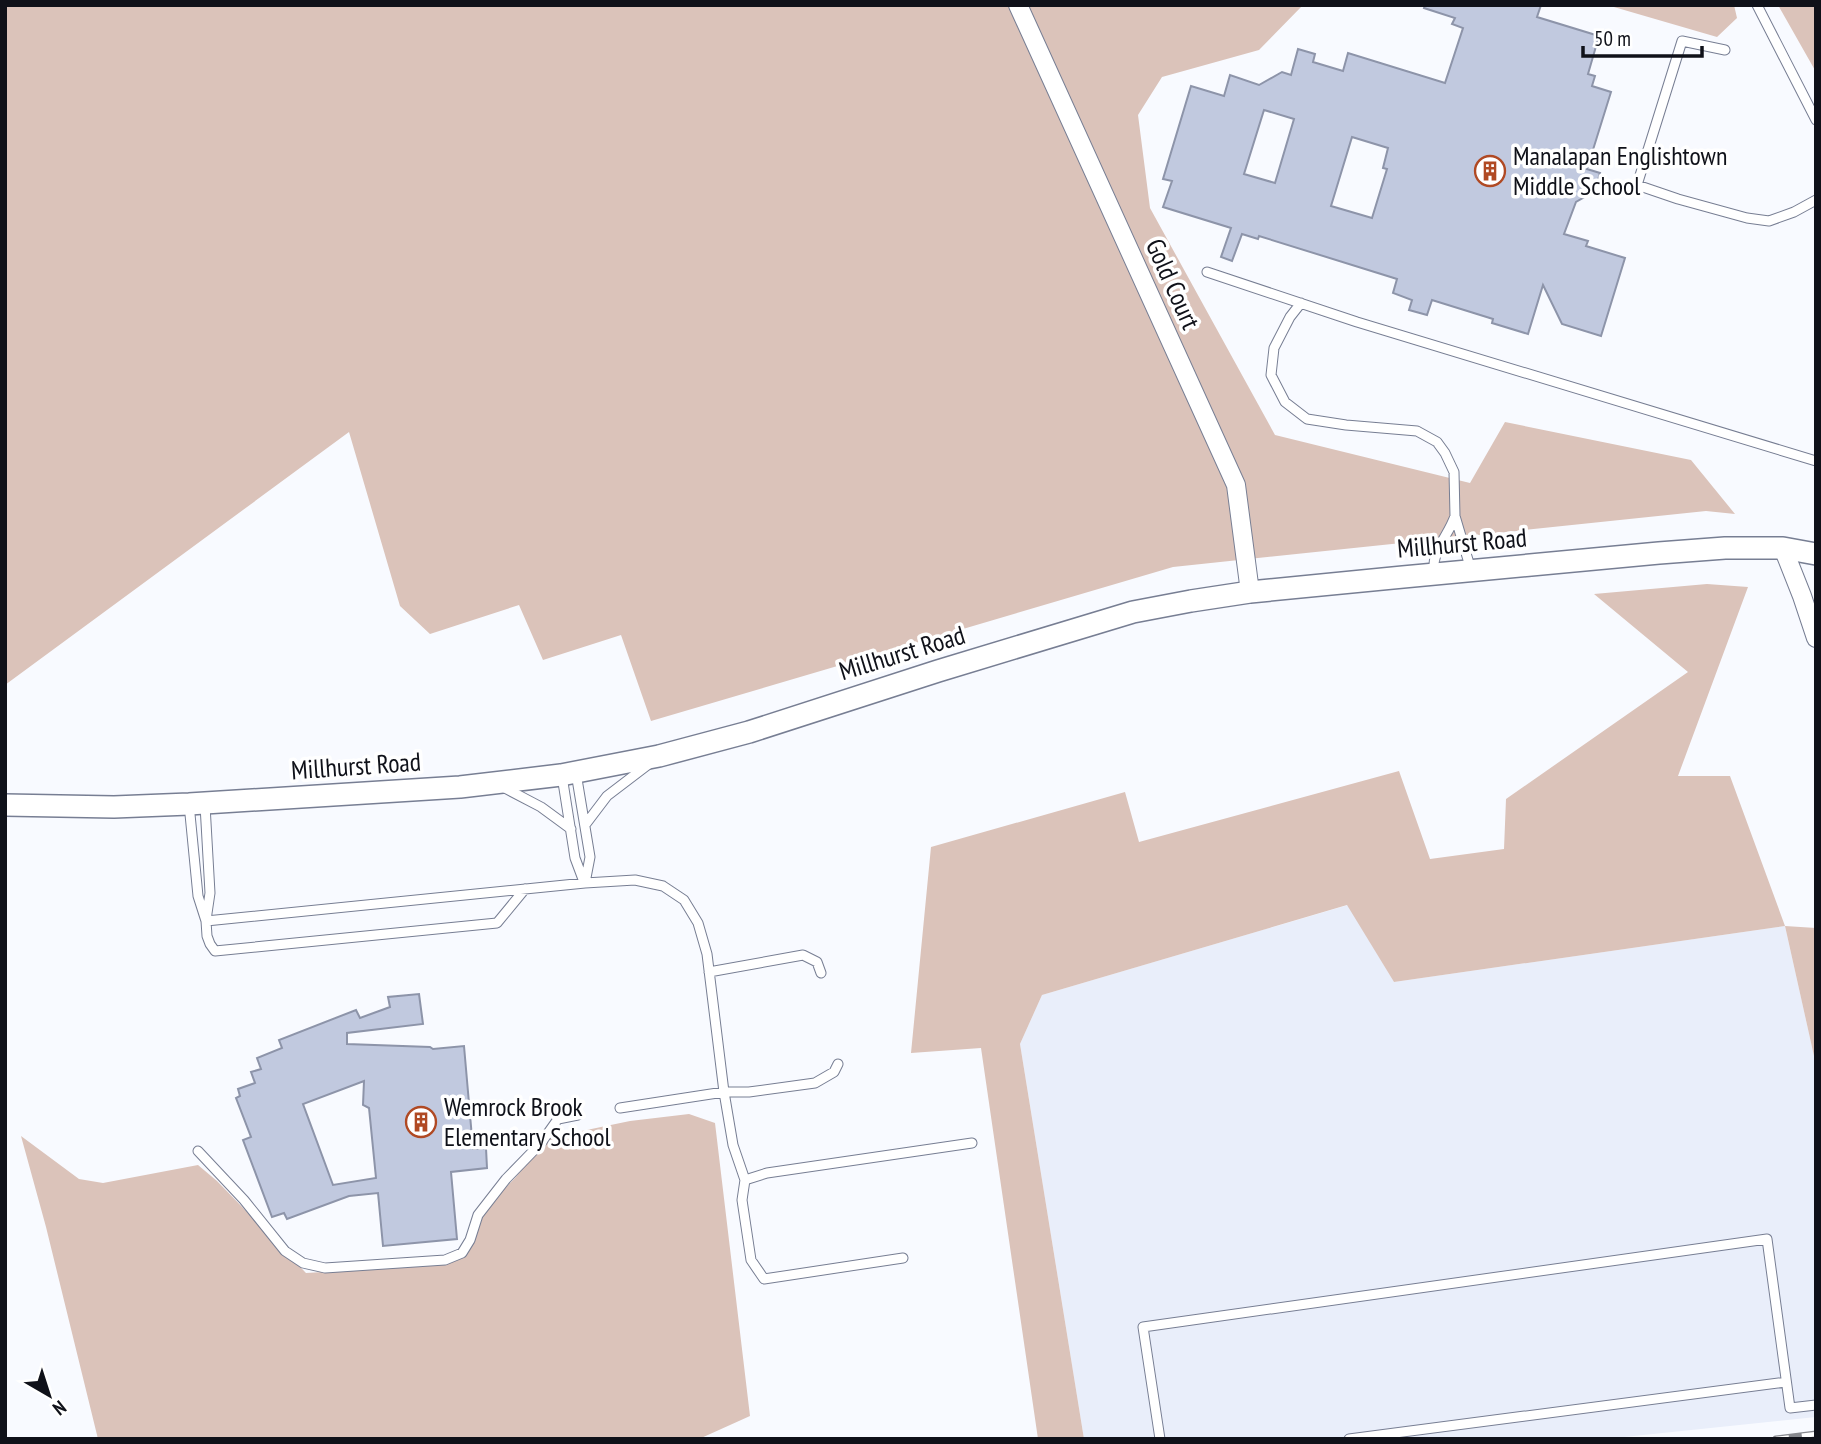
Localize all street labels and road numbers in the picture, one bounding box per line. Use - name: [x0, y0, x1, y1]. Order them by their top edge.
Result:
- street label: Gold Court: [1139, 233, 1208, 334]
- street label: Millhurst Road: [1396, 520, 1528, 565]
- street label: Millhurst Road: [835, 618, 969, 687]
- street label: Millhurst Road: [290, 745, 422, 786]

